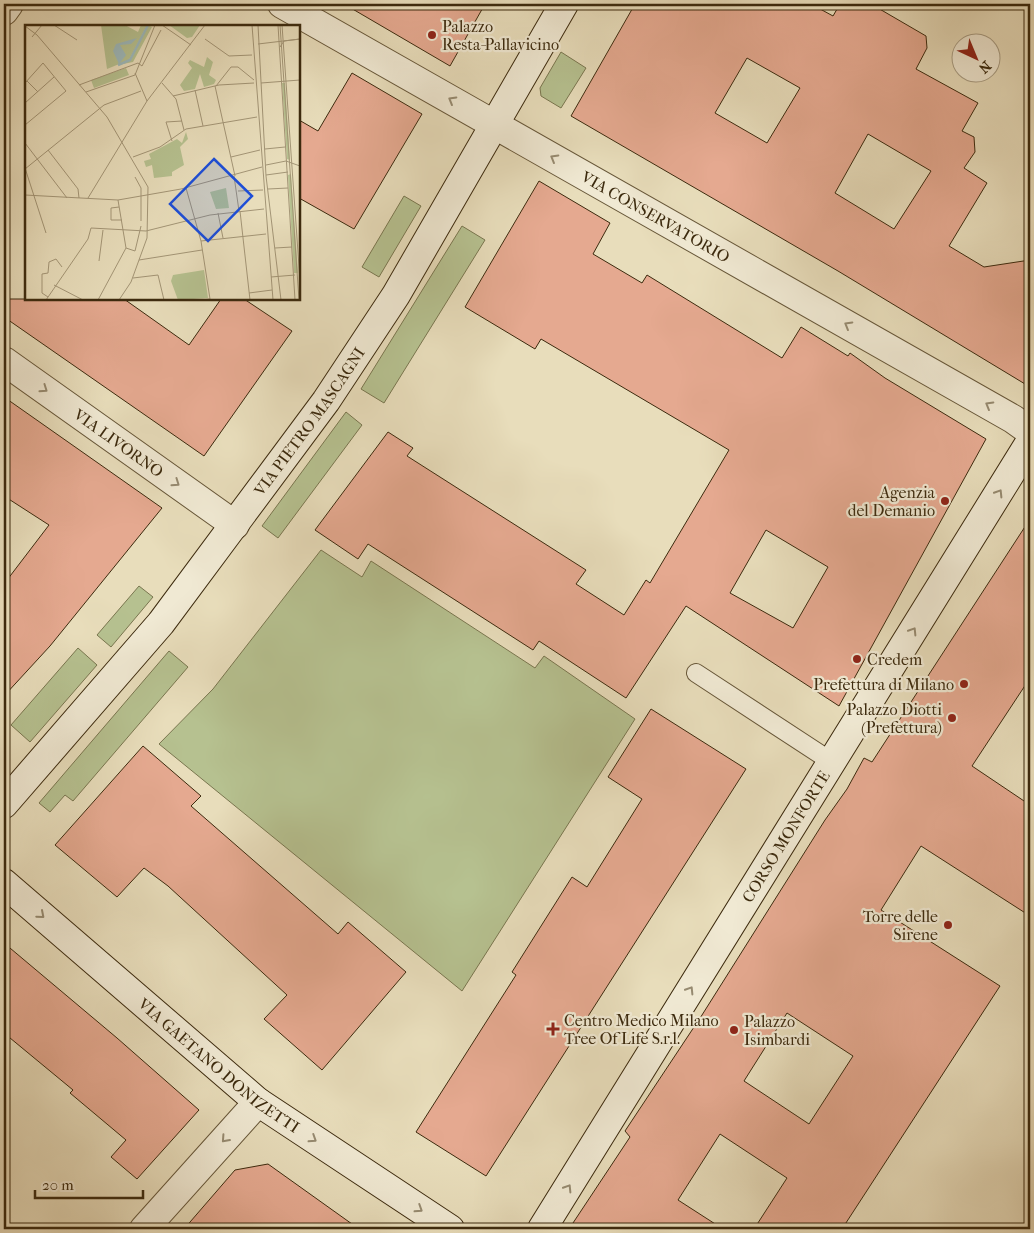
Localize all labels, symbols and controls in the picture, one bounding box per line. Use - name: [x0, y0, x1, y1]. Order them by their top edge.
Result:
- place label: Palazzo Resta-Pallavicino: [442, 17, 559, 54]
- inset map: [25, 25, 300, 300]
- marker: Palazzo Resta-Pallavicino: [426, 29, 438, 41]
- north arrow: [952, 32, 1002, 82]
- text: N: [975, 57, 994, 77]
- one-way arrow: [448, 97, 457, 107]
- one-way arrow: [550, 155, 559, 165]
- street label: VIA CONSERVATORIO: [577, 166, 734, 266]
- one-way arrow: [844, 321, 853, 331]
- street label: VIA PIETRO MASCAGNI: [249, 343, 369, 500]
- one-way arrow: [38, 383, 47, 392]
- one-way arrow: [985, 401, 994, 411]
- street label: VIA LIVORNO: [70, 404, 167, 481]
- one-way arrow: [170, 477, 180, 486]
- place label: Agenzia del Demanio: [848, 483, 936, 520]
- one-way arrow: [992, 489, 1002, 498]
- marker: Agenzia del Demanio: [939, 495, 951, 507]
- one-way arrow: [907, 627, 916, 637]
- place label: Credem: [867, 650, 923, 669]
- marker: Credem: [851, 653, 863, 665]
- place label: Prefettura di Milano: [813, 675, 954, 694]
- marker: Prefettura di Milano: [958, 678, 970, 690]
- place label: Palazzo Diotti (Prefettura): [847, 700, 942, 737]
- marker: Palazzo Diotti (Prefettura): [946, 712, 958, 724]
- street label: CORSO MONFORTE: [738, 767, 833, 906]
- place label: Torre delle Sirene: [863, 907, 938, 944]
- one-way arrow: [35, 909, 44, 918]
- marker: Torre delle Sirene: [942, 919, 954, 931]
- one-way arrow: [684, 987, 694, 996]
- street label: VIA GAETANO DONIZETTI: [134, 993, 303, 1136]
- place label: Centro Medico Milano Tree Of Life S.r.l.: [564, 1011, 719, 1048]
- place label: Palazzo Isimbardi: [744, 1012, 810, 1049]
- marker: Centro Medico Milano Tree Of Life S.r.l.: [546, 1022, 560, 1036]
- marker: Palazzo Isimbardi: [728, 1024, 740, 1036]
- one-way arrow: [222, 1133, 231, 1142]
- one-way arrow: [307, 1133, 317, 1142]
- scale bar: [35, 1168, 142, 1200]
- text: 20 m: [42, 1176, 74, 1194]
- one-way arrow: [562, 1184, 571, 1193]
- one-way arrow: [413, 1203, 422, 1212]

